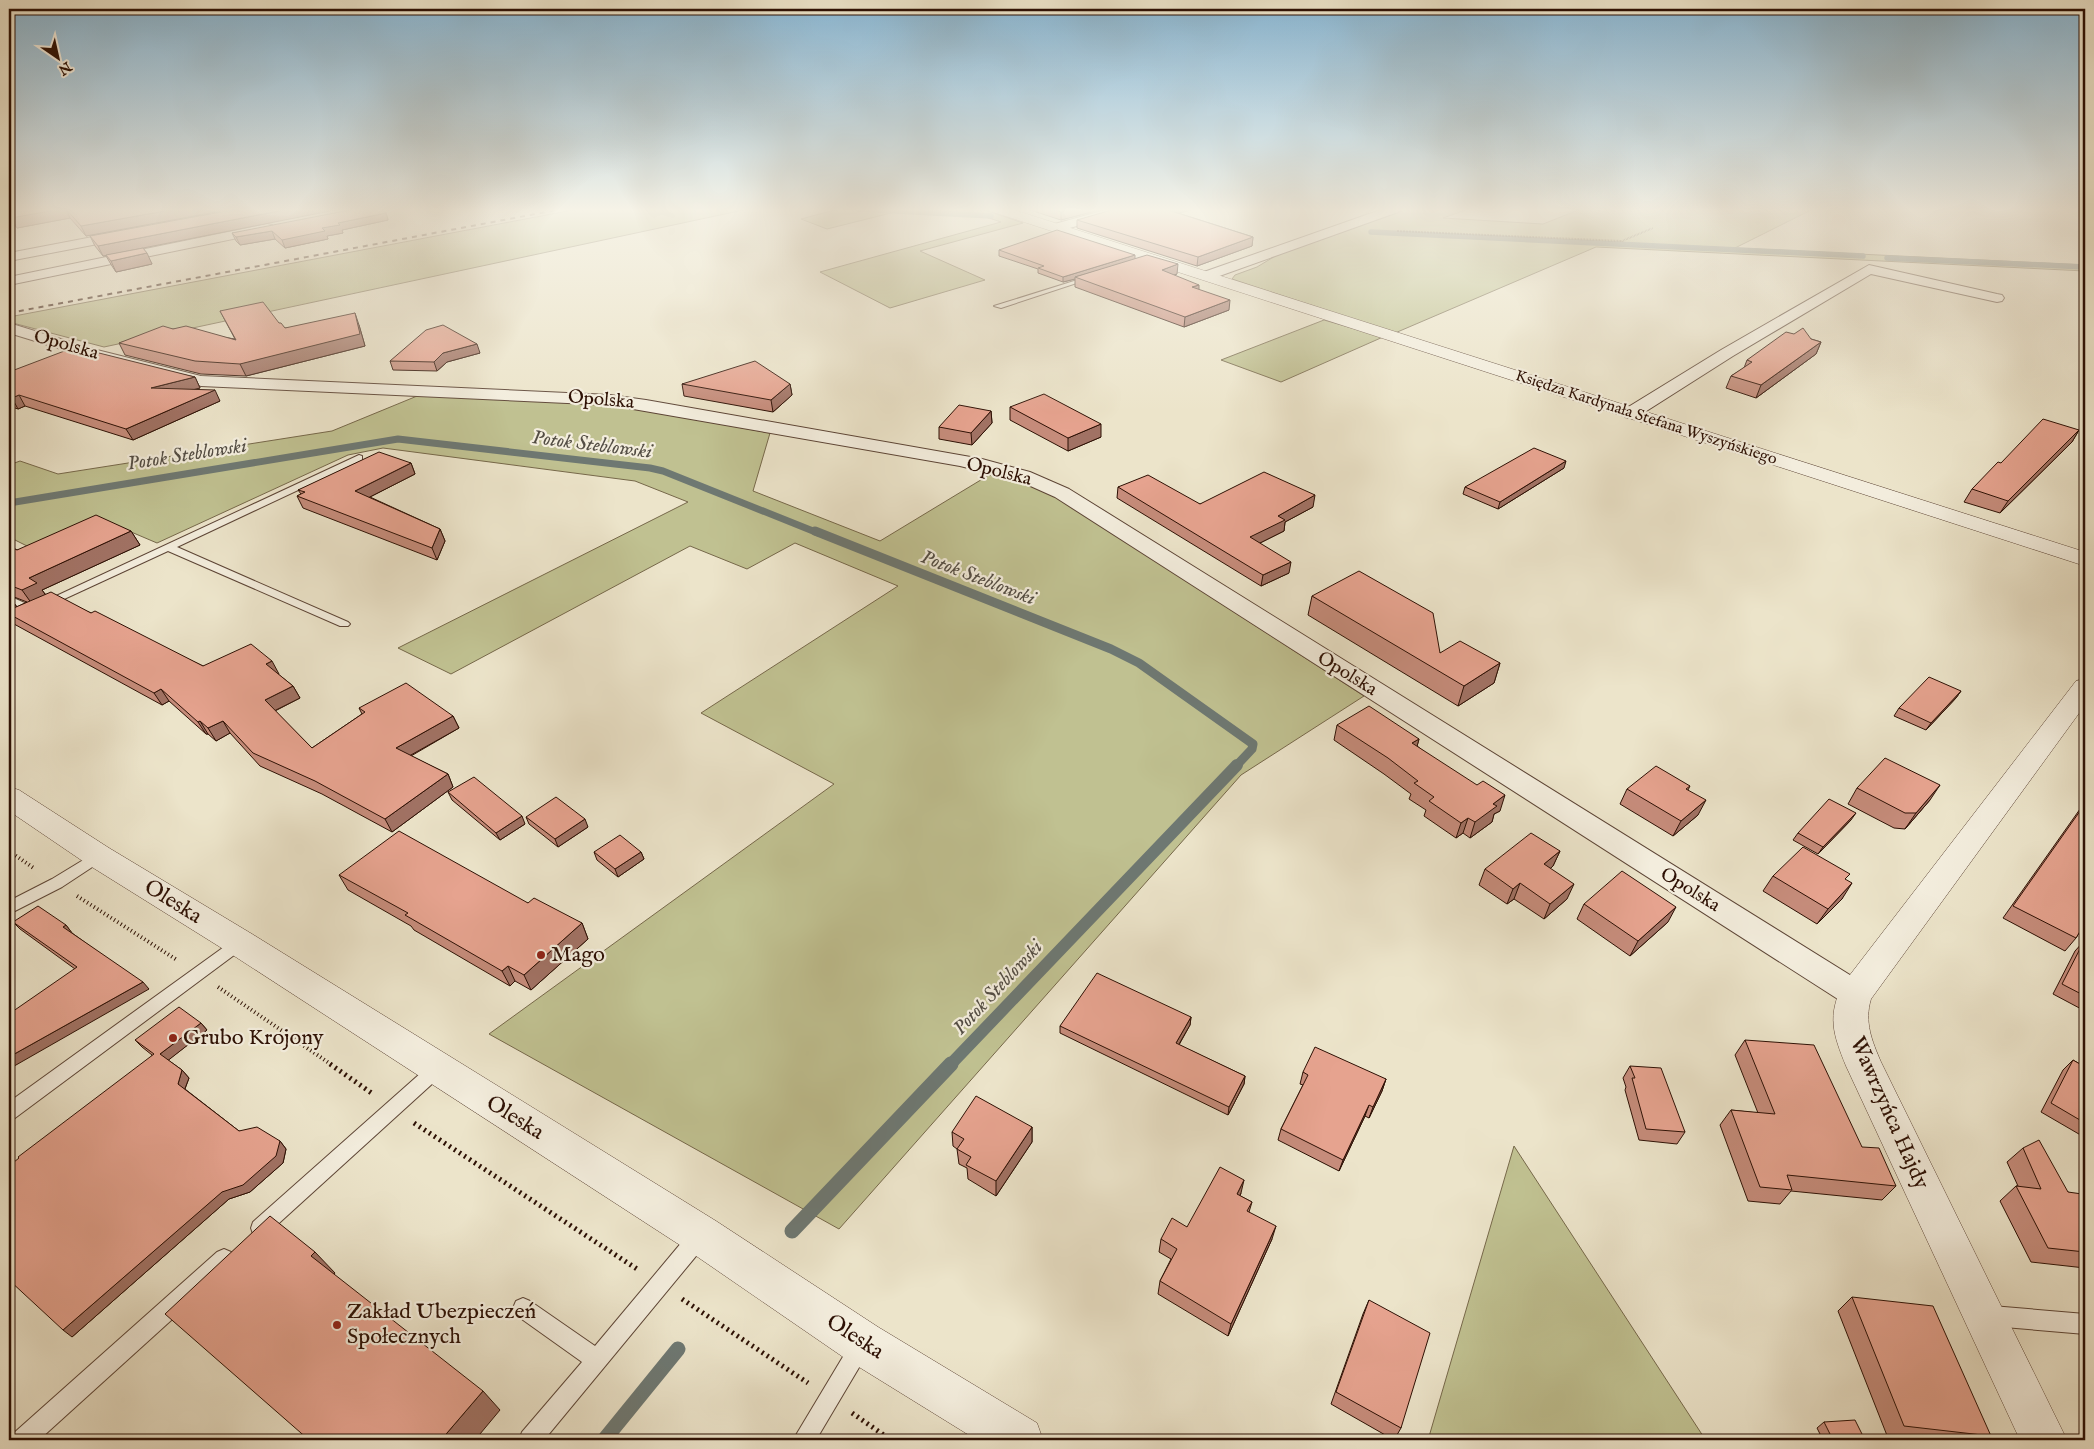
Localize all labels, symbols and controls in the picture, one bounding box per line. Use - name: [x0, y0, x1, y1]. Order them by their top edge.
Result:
- north arrow: [32, 32, 82, 82]
- text: N: [55, 57, 76, 79]
- street label: Opolska: [31, 324, 102, 366]
- street label: Księdza Kardynała Stefana Wyszyńskiego: [1513, 366, 1780, 470]
- street label: Opolska: [567, 385, 636, 415]
- water label: Potok Steblowski: [531, 425, 655, 465]
- water label: Potok Steblowski: [125, 433, 250, 477]
- street label: Opolska: [964, 452, 1035, 492]
- water label: Potok Steblowski: [917, 545, 1040, 612]
- street label: Opolska: [1312, 646, 1382, 702]
- street label: Opolska: [1655, 862, 1725, 918]
- street label: Oleska: [139, 873, 208, 931]
- water label: Potok Steblowski: [948, 934, 1049, 1041]
- place label: Mago: [551, 941, 605, 969]
- marker: Mago: [535, 949, 547, 961]
- place label: Grubo Krojony: [183, 1024, 324, 1052]
- marker: Grubo Krojony: [167, 1032, 179, 1044]
- street label: Wawrzyńca Hajdy: [1843, 1032, 1935, 1194]
- street label: Oleska: [481, 1089, 550, 1147]
- place label: Zakład Ubezpieczeń Społecznych: [347, 1298, 537, 1351]
- street label: Oleska: [821, 1308, 890, 1366]
- marker: Zakład Ubezpieczeń Społecznych: [331, 1319, 343, 1331]

